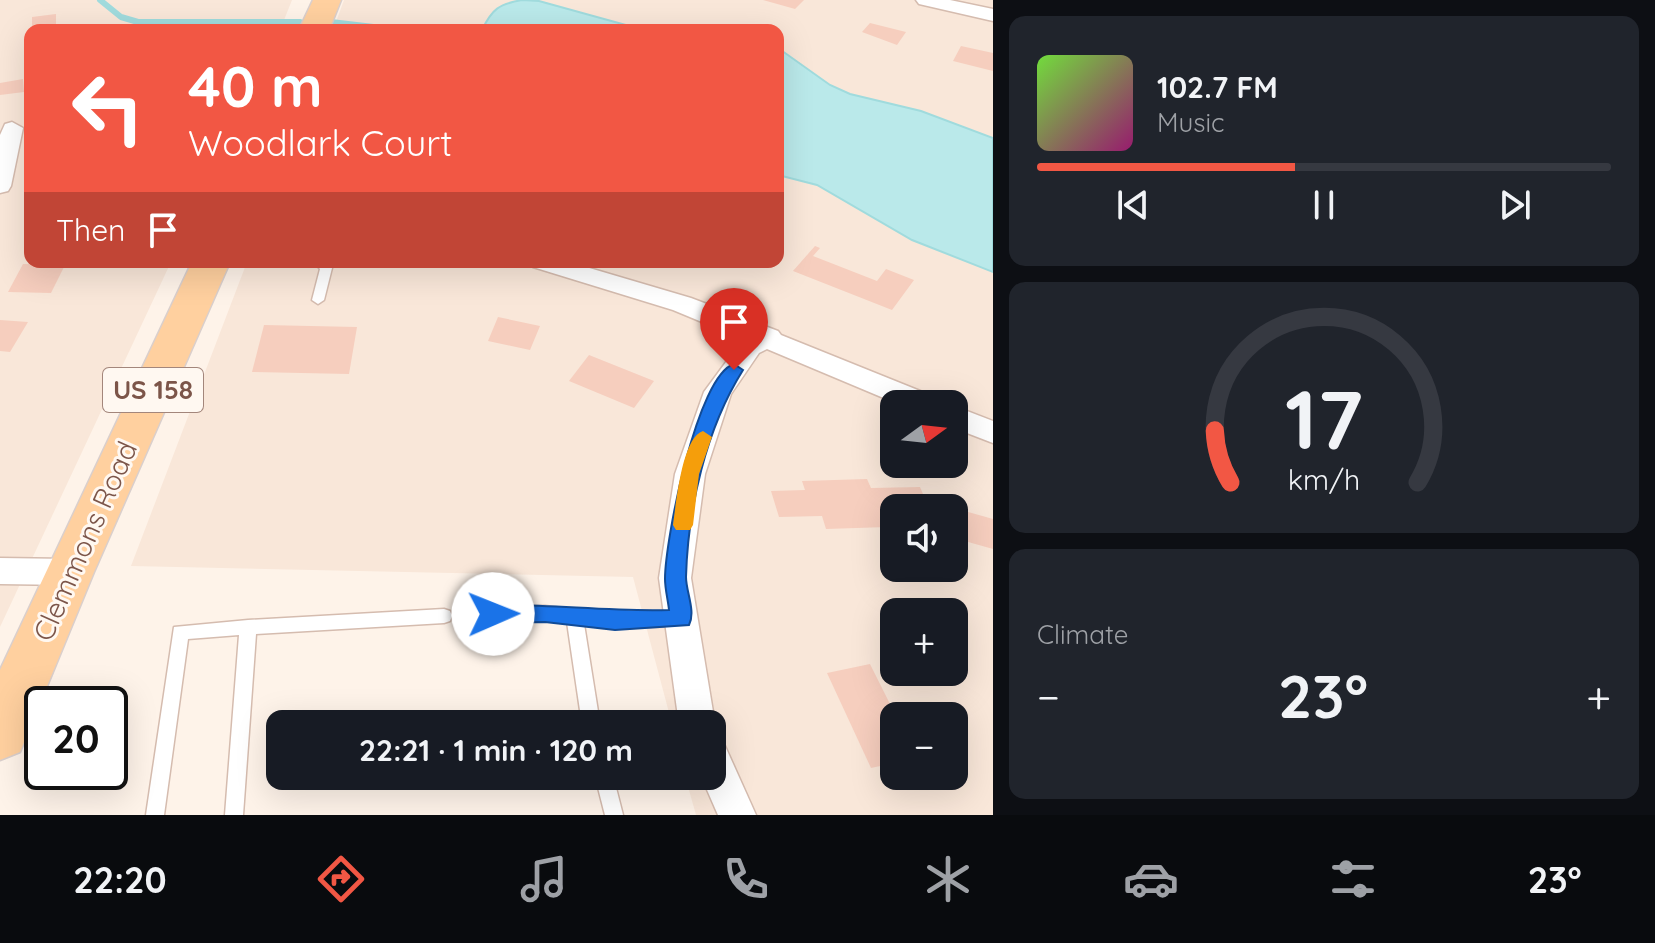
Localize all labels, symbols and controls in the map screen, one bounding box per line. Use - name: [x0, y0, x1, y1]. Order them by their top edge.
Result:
- text: 40 m: [188, 51, 323, 121]
- icon: left: [56, 56, 160, 160]
- text: 102.7 FM: [1157, 68, 1278, 106]
- text: Music: [1157, 106, 1225, 139]
- text: Woodlark Court: [188, 120, 452, 165]
- icon: previous: [1111, 183, 1155, 227]
- icon: pause: [1302, 183, 1346, 227]
- icon: next: [1493, 183, 1537, 227]
- icon: arrive: [141, 208, 185, 252]
- text: Then: [56, 211, 125, 249]
- pin: [700, 288, 768, 370]
- icon: arrive: [712, 300, 756, 344]
- text: 17: [1285, 366, 1363, 470]
- road number: US 158: [103, 368, 203, 412]
- north arrow: [880, 390, 968, 478]
- map controls: [880, 390, 968, 790]
- street label: Clemmons Road: [25, 436, 144, 646]
- text: km/h: [1288, 462, 1360, 498]
- button: sound: [880, 494, 968, 582]
- position arrow: [451, 572, 535, 656]
- button: +: [880, 598, 968, 686]
- text: Climate: [1037, 618, 1128, 651]
- text: 23°: [1278, 658, 1368, 733]
- text: −: [1037, 669, 1060, 724]
- text: +: [1586, 669, 1611, 724]
- speed limit sign: 20: [24, 686, 128, 790]
- button: −: [880, 702, 968, 790]
- text: 22:21 · 1 min · 120 m: [359, 731, 633, 769]
- icon: directions: [313, 851, 369, 907]
- icon: music: [516, 851, 572, 907]
- icon: phone: [718, 851, 774, 907]
- icon: climate: [920, 851, 976, 907]
- icon: car: [1123, 851, 1179, 907]
- icon: filters: [1325, 851, 1381, 907]
- text: 22:20: [73, 857, 167, 902]
- text: 23°: [1528, 857, 1582, 902]

